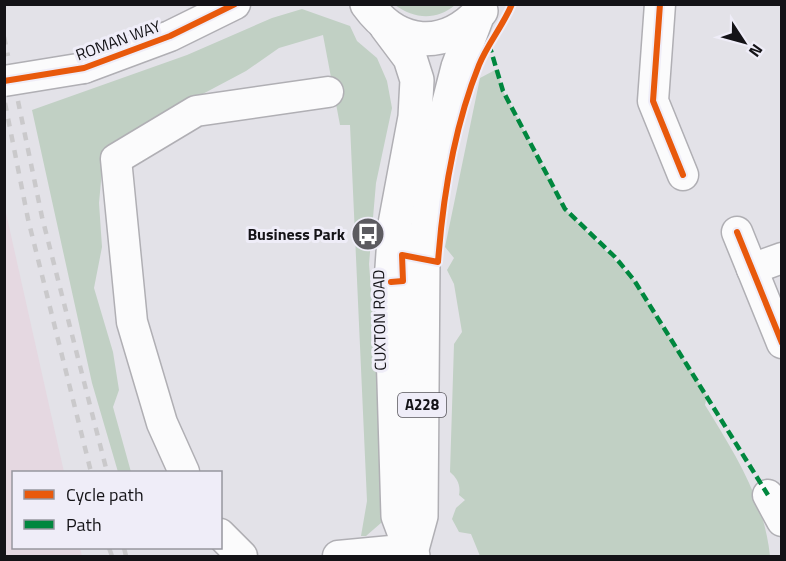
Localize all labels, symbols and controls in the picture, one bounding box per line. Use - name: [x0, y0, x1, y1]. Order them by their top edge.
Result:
- north arrow: [714, 12, 774, 72]
- street label: ROMAN WAY: [72, 13, 164, 66]
- text: N: [743, 39, 769, 62]
- bus stop icon: Business Park: [350, 216, 386, 252]
- place label: Business Park: [247, 222, 346, 246]
- street label: CUXTON ROAD: [366, 269, 392, 371]
- road number: A228: [398, 393, 446, 417]
- legend: [12, 471, 222, 549]
- text: Cycle path: [66, 481, 144, 508]
- text: Path: [66, 511, 102, 538]

